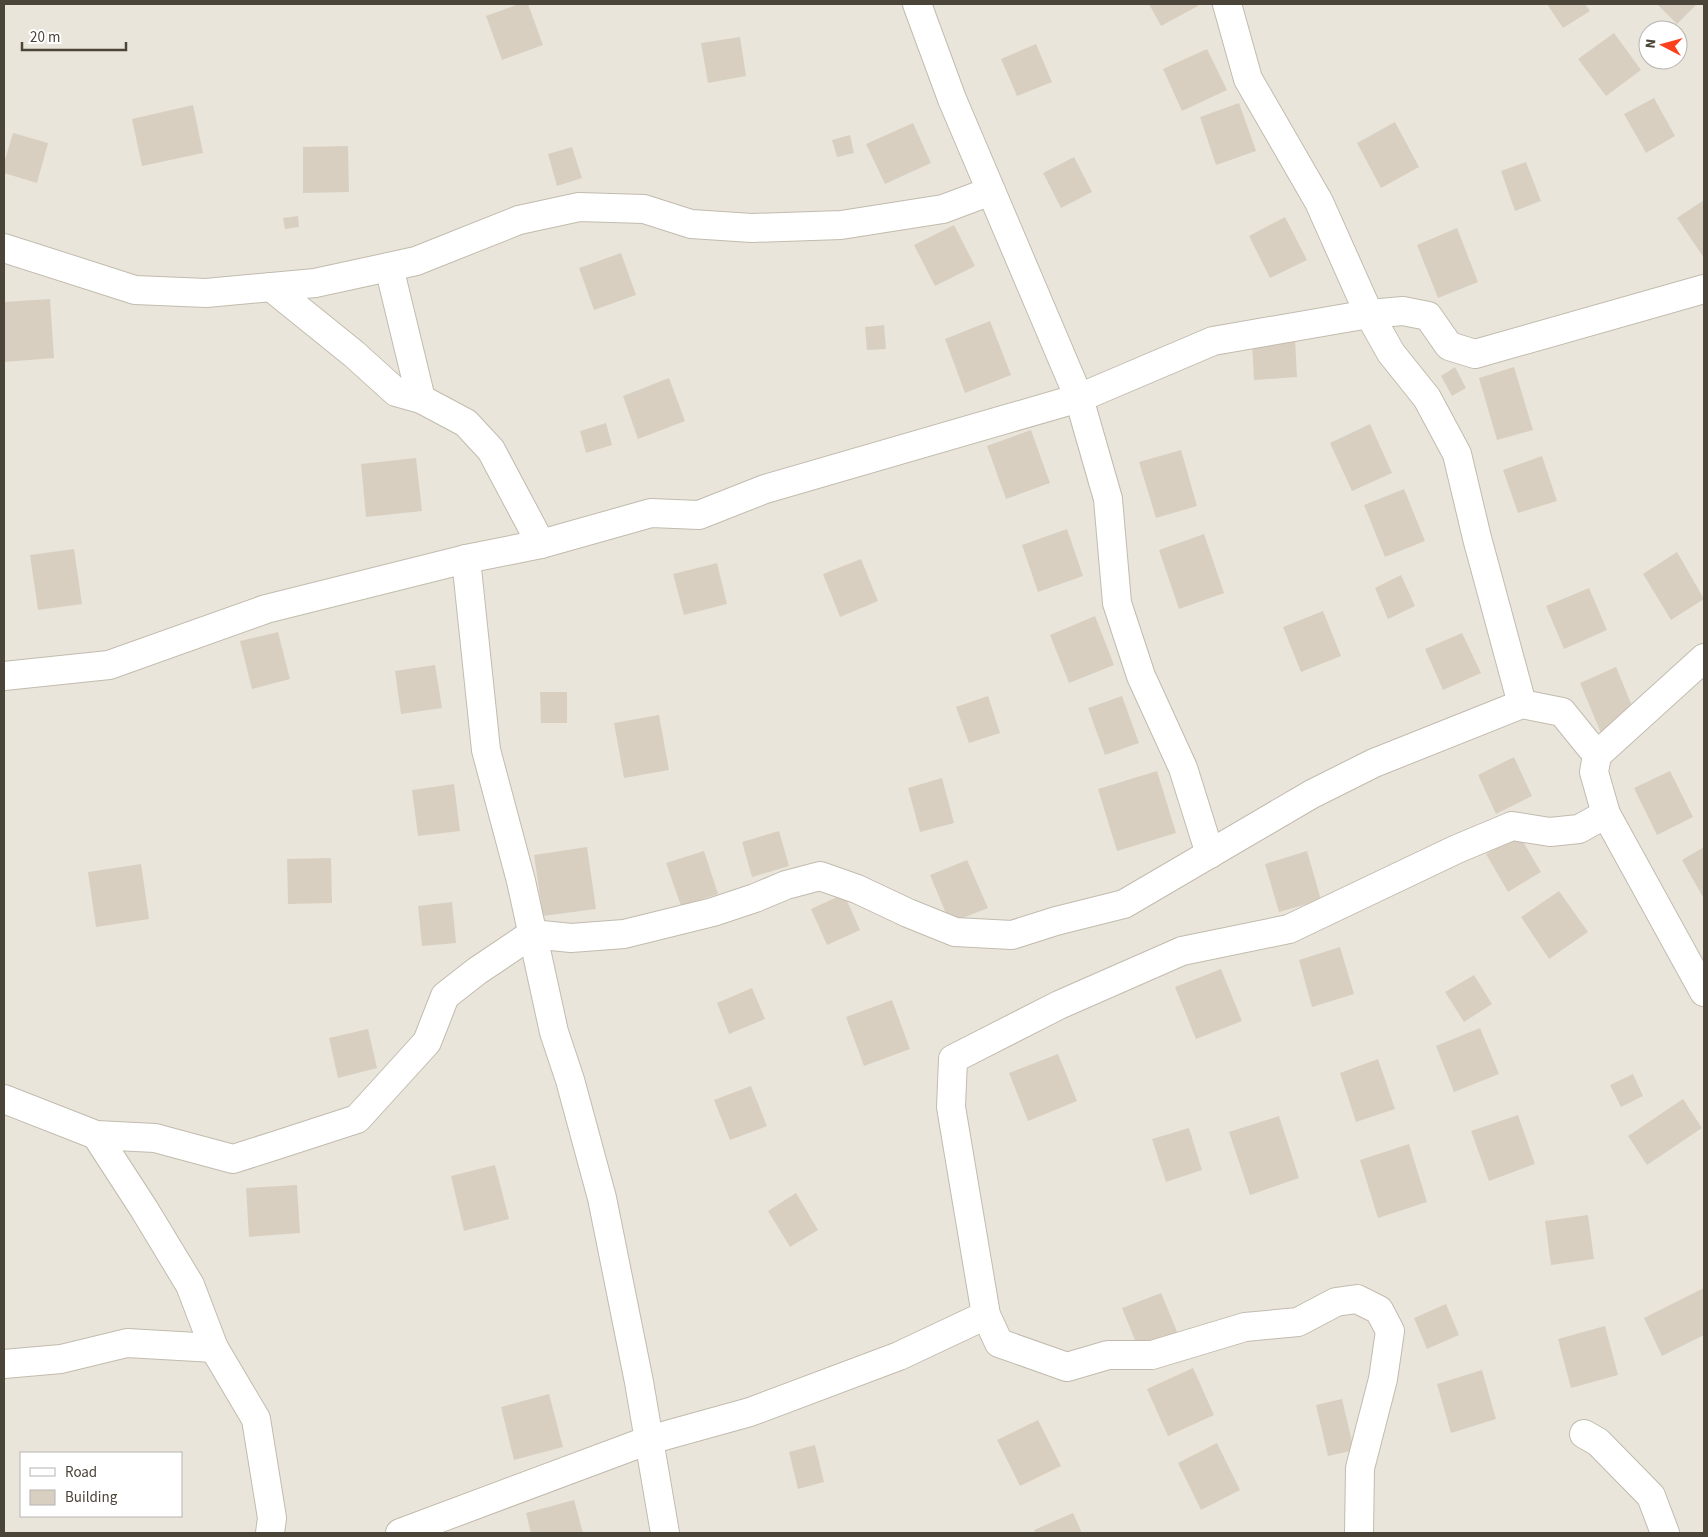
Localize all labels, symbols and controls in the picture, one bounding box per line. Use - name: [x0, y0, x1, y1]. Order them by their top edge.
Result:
- scale bar: [22, 20, 126, 52]
- north arrow: [1638, 20, 1688, 70]
- text: 20 m: [30, 27, 60, 48]
- text: N: [1641, 38, 1661, 49]
- legend: [20, 1452, 182, 1517]
- text: Road: [65, 1462, 97, 1483]
- text: Building: [65, 1487, 118, 1508]

